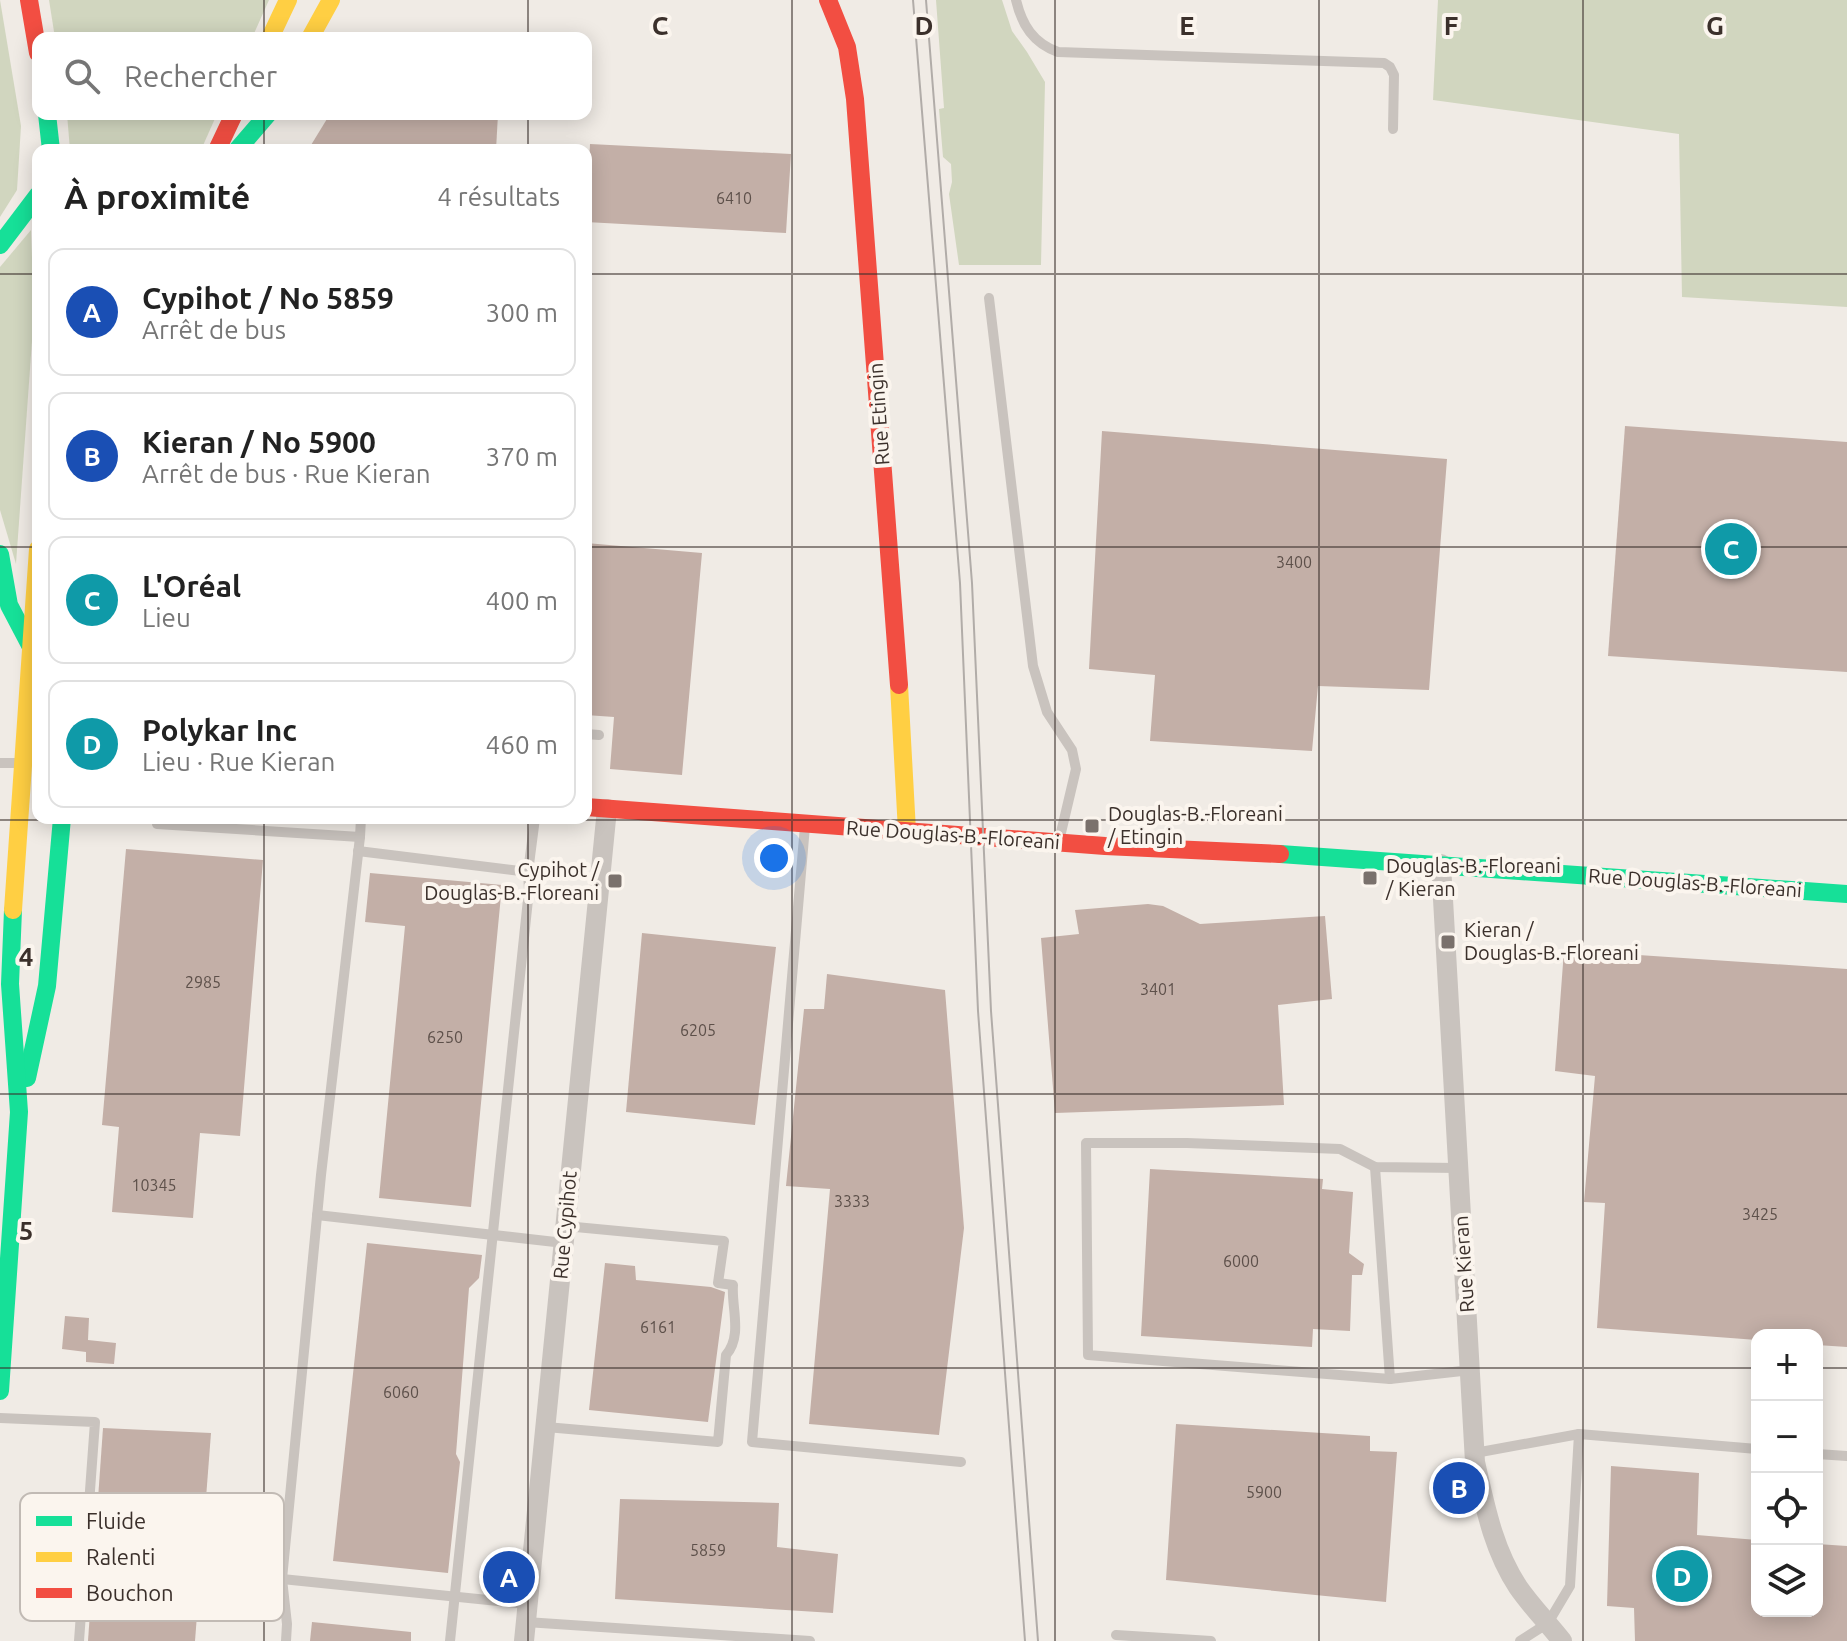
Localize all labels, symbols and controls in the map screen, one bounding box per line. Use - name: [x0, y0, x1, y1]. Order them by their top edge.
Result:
- text: C: [652, 11, 669, 40]
- text: D: [915, 11, 933, 40]
- text: E: [1179, 11, 1195, 40]
- text: F: [1444, 11, 1458, 40]
- text: G: [1706, 11, 1724, 40]
- search box: [32, 32, 592, 120]
- icon: search: [60, 54, 104, 98]
- text: Rechercher: [124, 59, 277, 93]
- text: À proximité: [64, 177, 250, 215]
- text: 4 résultats: [437, 182, 560, 211]
- house number: 6410: [716, 189, 752, 207]
- text: Cypihot / No 5859: [142, 281, 394, 315]
- text: A: [83, 298, 101, 327]
- text: 300 m: [486, 298, 558, 327]
- text: Arrêt de bus: [142, 315, 286, 344]
- street label: Rue Etingin: [863, 362, 894, 466]
- text: Kieran / No 5900: [142, 425, 376, 459]
- text: B: [83, 442, 101, 471]
- text: 370 m: [486, 442, 558, 471]
- text: Arrêt de bus · Rue Kieran: [142, 459, 431, 488]
- pin: C: [1705, 519, 1757, 579]
- house number: 3400: [1276, 553, 1312, 571]
- text: L'Oréal: [142, 569, 241, 603]
- text: C: [84, 586, 100, 615]
- text: 400 m: [486, 586, 558, 615]
- text: Lieu: [142, 603, 191, 632]
- text: Polykar Inc: [142, 713, 297, 747]
- text: D: [83, 730, 101, 759]
- text: 460 m: [486, 730, 558, 759]
- text: Lieu · Rue Kieran: [142, 747, 335, 776]
- place label: Douglas-B.-Floreani / Etingin: [1107, 802, 1283, 848]
- street label: Rue Douglas-B.-Floreani: [845, 816, 1061, 853]
- marker: Douglas-B.-Floreani / Etingin: [1083, 817, 1101, 835]
- your location: [754, 838, 794, 878]
- place label: Douglas-B.-Floreani / Kieran: [1385, 854, 1561, 900]
- place label: Cypihot / Douglas-B.-Floreani: [424, 858, 600, 904]
- street label: Rue Douglas-B.-Floreani: [1587, 864, 1803, 901]
- marker: Douglas-B.-Floreani / Kieran: [1361, 869, 1379, 887]
- marker: Cypihot / Douglas-B.-Floreani: [606, 872, 624, 890]
- place label: Kieran / Douglas-B.-Floreani: [1464, 918, 1639, 964]
- marker: Kieran / Douglas-B.-Floreani: [1439, 933, 1457, 951]
- text: 4: [19, 942, 33, 971]
- house number: 2985: [185, 973, 221, 991]
- house number: 3401: [1140, 980, 1176, 998]
- house number: 6205: [680, 1021, 716, 1039]
- house number: 6250: [427, 1028, 463, 1046]
- street label: Rue Cypihot: [548, 1170, 581, 1280]
- house number: 10345: [131, 1176, 177, 1194]
- house number: 3333: [834, 1192, 870, 1210]
- house number: 3425: [1742, 1205, 1778, 1223]
- street label: Rue Kieran: [1449, 1215, 1478, 1313]
- text: 5: [19, 1216, 33, 1245]
- house number: 6000: [1223, 1252, 1259, 1270]
- house number: 6161: [640, 1318, 676, 1336]
- map controls: [1751, 1329, 1823, 1617]
- button: +: [1751, 1329, 1823, 1401]
- house number: 6060: [383, 1383, 419, 1401]
- button: −: [1751, 1401, 1823, 1473]
- pin: B: [1433, 1458, 1485, 1518]
- button: locate: [1751, 1473, 1823, 1545]
- house number: 5900: [1246, 1483, 1282, 1501]
- legend: [20, 1493, 284, 1621]
- text: Fluide: [86, 1508, 146, 1533]
- house number: 5859: [690, 1541, 726, 1559]
- text: Ralenti: [86, 1544, 155, 1569]
- button: layers: [1751, 1545, 1823, 1617]
- pin: D: [1656, 1546, 1708, 1606]
- pin: A: [483, 1547, 535, 1607]
- text: Bouchon: [86, 1580, 174, 1605]

